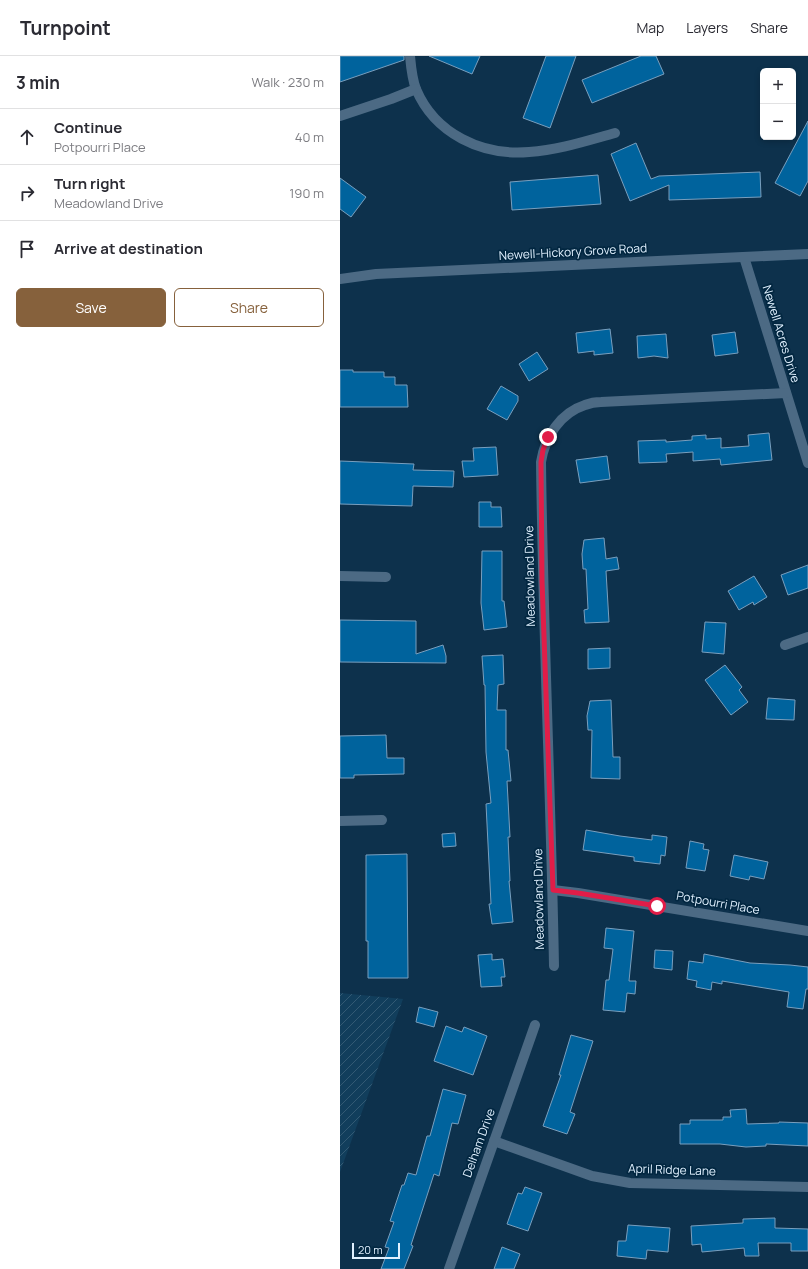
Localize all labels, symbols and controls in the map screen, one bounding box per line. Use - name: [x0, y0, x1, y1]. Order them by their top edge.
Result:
- text: Turnpoint: [20, 15, 111, 41]
- text: Map: [636, 18, 664, 37]
- text: Layers: [686, 18, 728, 37]
- text: Share: [750, 18, 788, 37]
- map controls: [760, 68, 796, 140]
- button: +: [760, 68, 796, 104]
- text: 3 min: [16, 71, 60, 94]
- text: Walk · 230 m: [251, 73, 324, 91]
- button: −: [760, 104, 796, 140]
- text: Continue: [54, 117, 122, 138]
- icon: ahead: [16, 126, 38, 148]
- text: 40 m: [295, 128, 324, 146]
- text: Potpourri Place: [54, 138, 146, 156]
- text: Turn right: [54, 173, 125, 194]
- icon: right: [16, 182, 38, 204]
- text: 190 m: [289, 184, 324, 202]
- text: Meadowland Drive: [54, 194, 163, 212]
- icon: arrive: [16, 238, 38, 260]
- text: Arrive at destination: [54, 238, 203, 259]
- street label: Newell-Hickory Grove Road: [498, 239, 648, 264]
- street label: Newell Acres Drive: [759, 283, 804, 385]
- button: Save: [16, 288, 166, 327]
- button: Share: [174, 288, 324, 327]
- route end: [539, 428, 557, 446]
- street label: Meadowland Drive: [520, 525, 539, 627]
- street label: Meadowland Drive: [529, 848, 548, 950]
- street label: Potpourri Place: [675, 887, 761, 918]
- route start: [648, 897, 666, 915]
- street label: Delham Drive: [458, 1106, 499, 1180]
- street label: April Ridge Lane: [628, 1159, 716, 1180]
- scale bar: [352, 1241, 400, 1260]
- text: 20 m: [358, 1242, 383, 1257]

